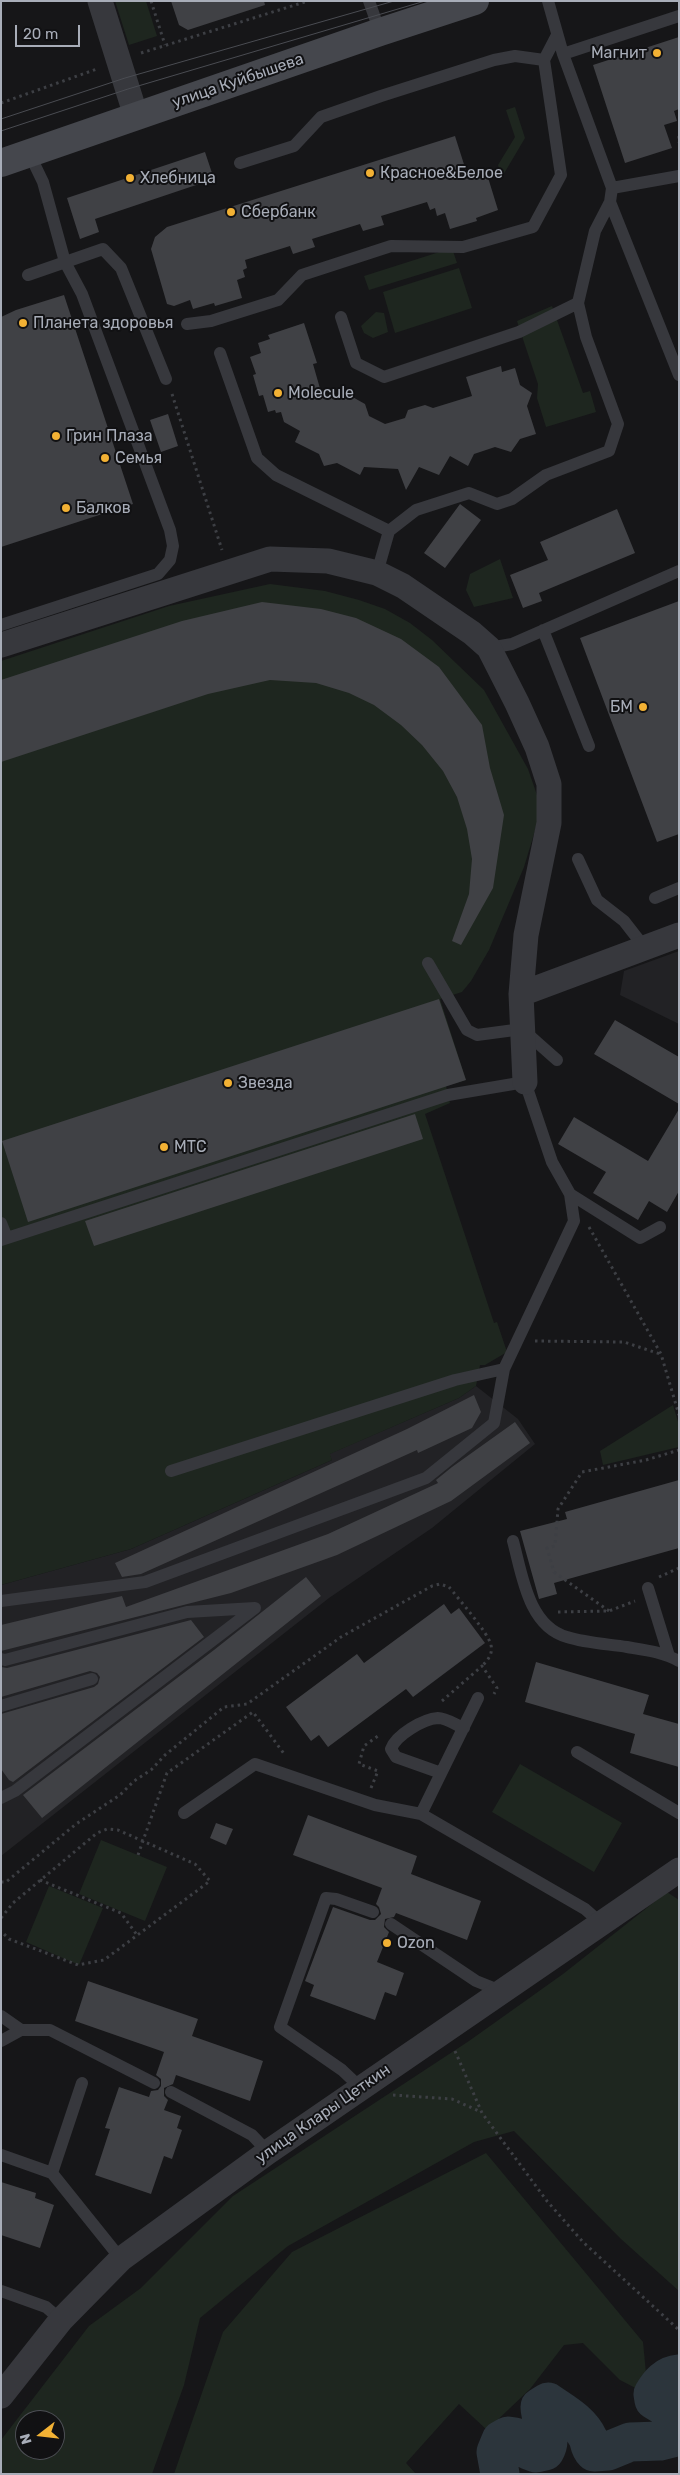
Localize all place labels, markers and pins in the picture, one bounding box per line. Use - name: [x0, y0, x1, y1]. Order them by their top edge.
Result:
- place label: Магнит: [591, 43, 647, 63]
- marker: Магнит: [651, 47, 663, 59]
- place label: Красное&Белое: [380, 163, 503, 183]
- marker: Красное&Белое: [364, 167, 376, 179]
- place label: Хлебница: [140, 168, 216, 188]
- marker: Хлебница: [124, 172, 136, 184]
- place label: Сбербанк: [241, 202, 316, 222]
- marker: Сбербанк: [225, 206, 237, 218]
- place label: Планета здоровья: [33, 313, 174, 333]
- marker: Планета здоровья: [17, 317, 29, 329]
- place label: Molecule: [288, 383, 354, 403]
- marker: Molecule: [272, 387, 284, 399]
- place label: Грин Плаза: [66, 426, 153, 446]
- marker: Грин Плаза: [50, 430, 62, 442]
- place label: Семья: [115, 448, 162, 468]
- marker: Семья: [99, 452, 111, 464]
- place label: Балков: [76, 498, 131, 518]
- marker: Балков: [60, 502, 72, 514]
- place label: БМ: [610, 697, 633, 717]
- marker: БМ: [637, 701, 649, 713]
- place label: Звезда: [238, 1073, 292, 1093]
- marker: Звезда: [222, 1077, 234, 1089]
- place label: МТС: [174, 1137, 207, 1157]
- marker: МТС: [158, 1141, 170, 1153]
- place label: Ozon: [397, 1933, 435, 1953]
- marker: Ozon: [381, 1937, 393, 1949]

